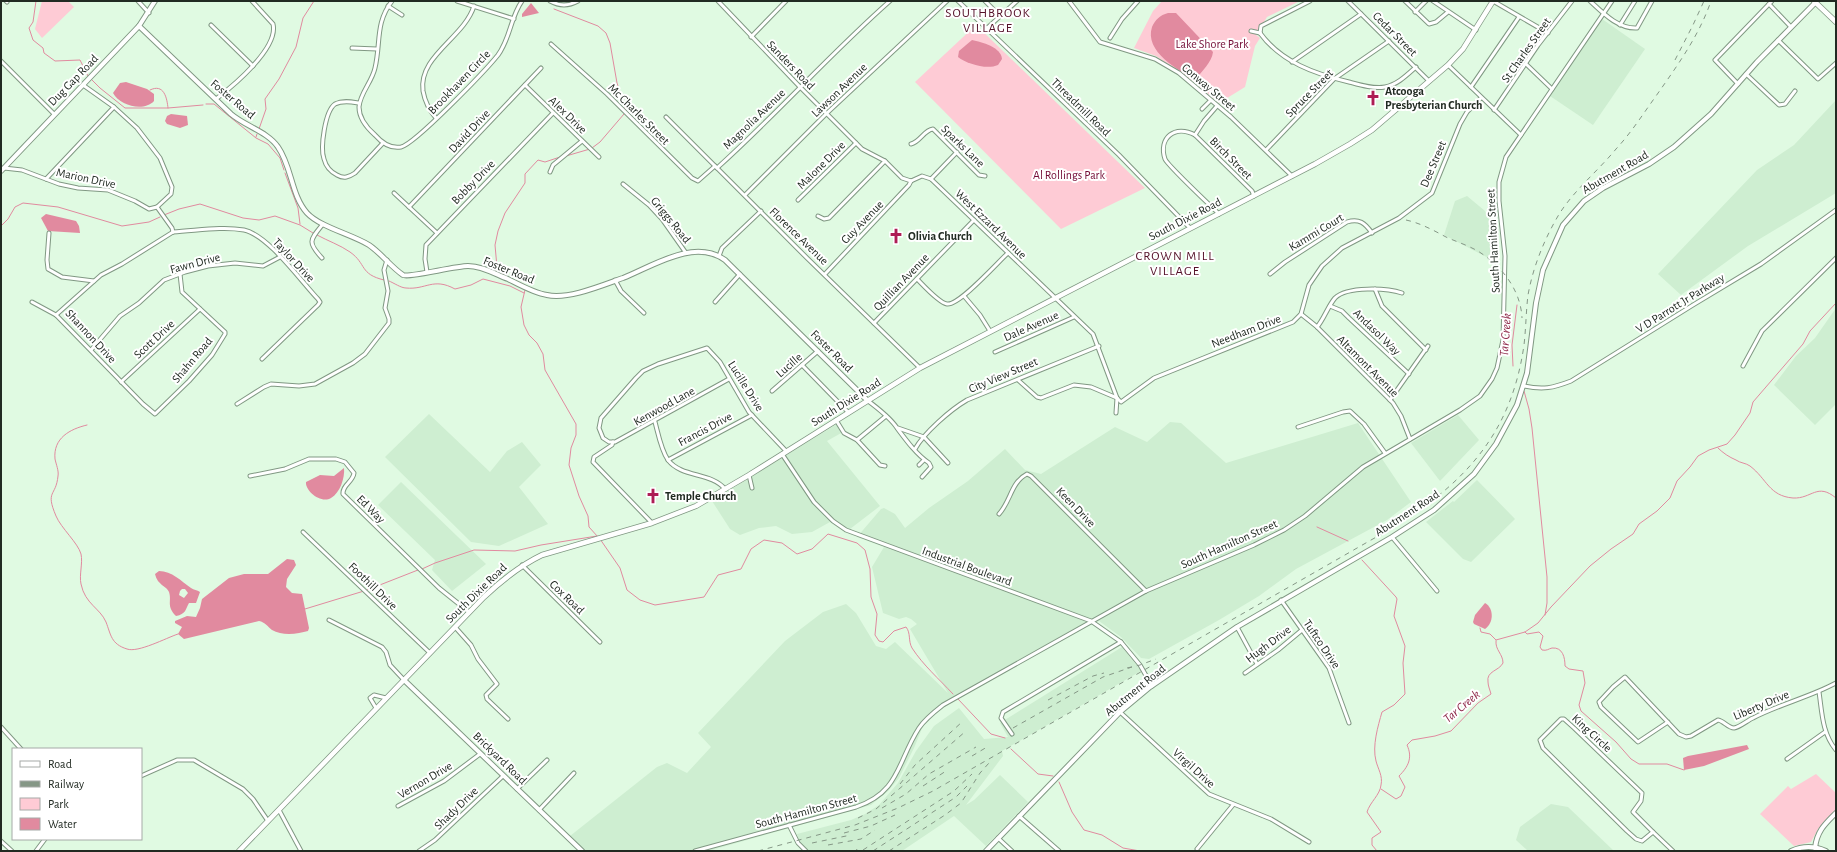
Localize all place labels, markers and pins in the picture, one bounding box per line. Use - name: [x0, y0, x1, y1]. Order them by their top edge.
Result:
- place label: Atcooga Presbyterian Church: [1385, 85, 1482, 112]
- church icon: Atcooga Presbyterian Church: [1364, 89, 1382, 107]
- church icon: Olivia Church: [887, 227, 905, 245]
- place label: Olivia Church: [908, 230, 972, 242]
- church icon: Temple Church: [644, 487, 662, 505]
- place label: Temple Church: [665, 490, 736, 502]

